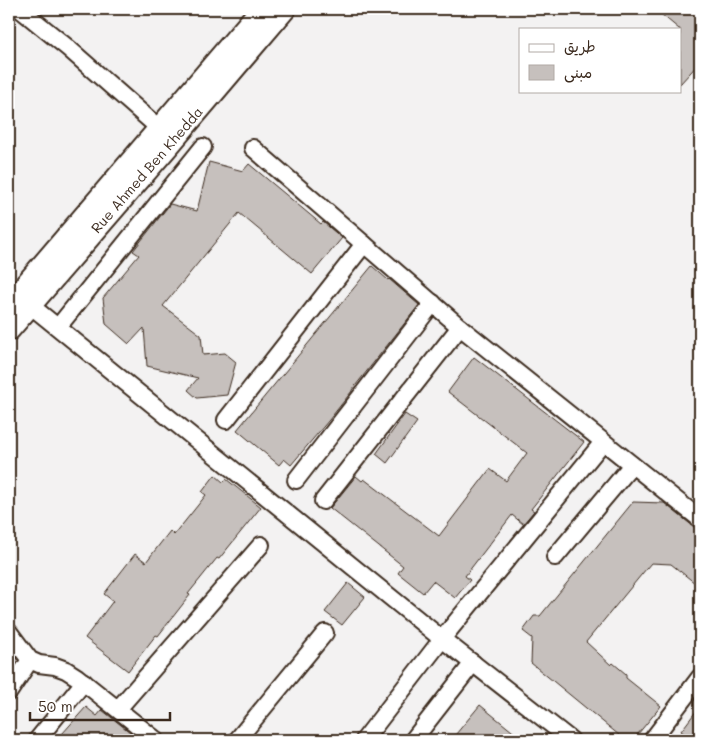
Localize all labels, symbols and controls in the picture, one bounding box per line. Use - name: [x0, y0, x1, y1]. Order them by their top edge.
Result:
- legend: [519, 28, 682, 92]
- text: طريق: [564, 36, 596, 56]
- text: مبنى: [564, 62, 592, 83]
- street label: Rue Ahmed Ben Khedda: [86, 102, 207, 237]
- scale bar: [30, 689, 170, 721]
- text: 50 m: [38, 696, 73, 716]

